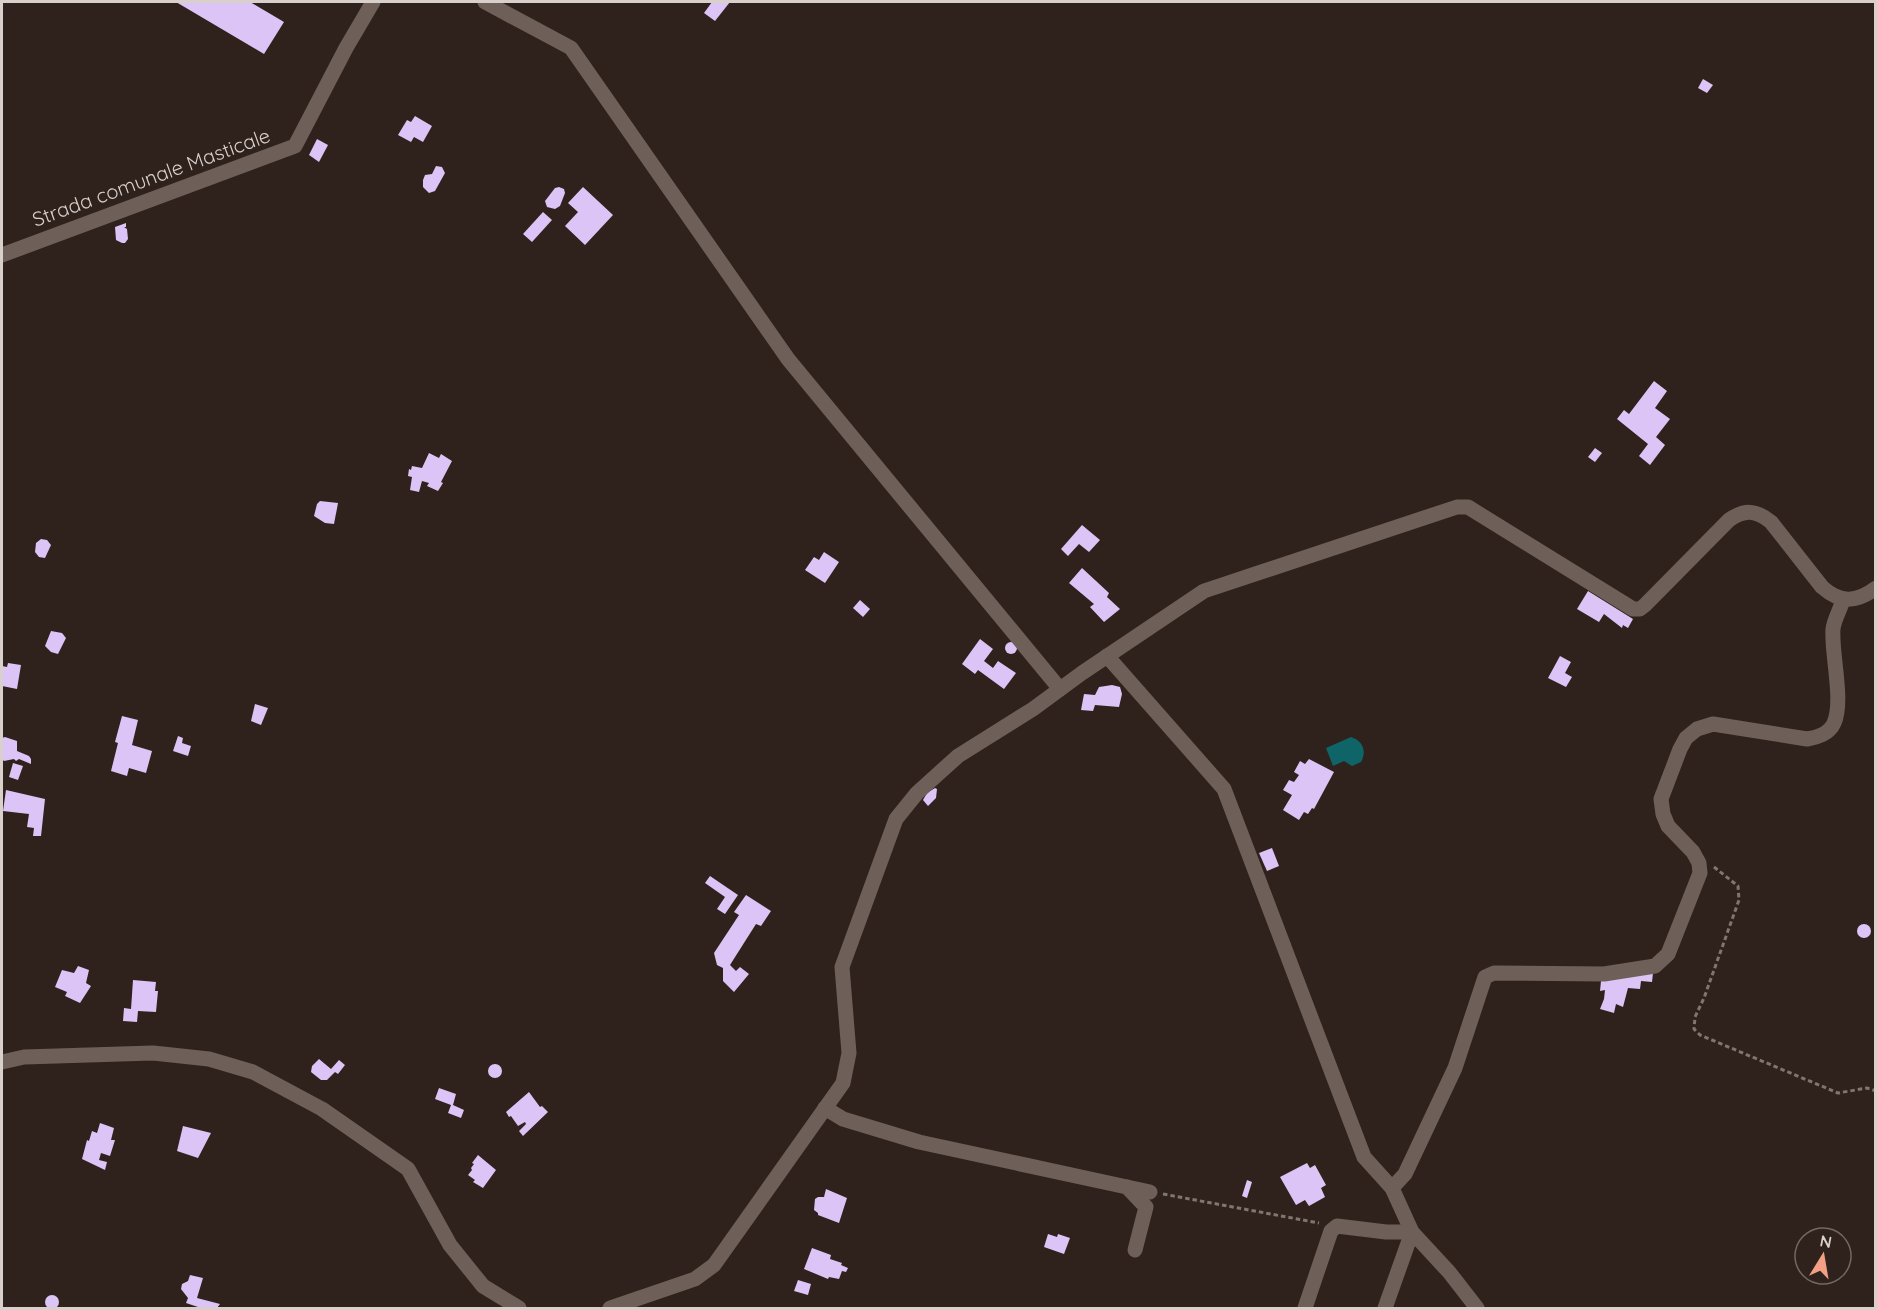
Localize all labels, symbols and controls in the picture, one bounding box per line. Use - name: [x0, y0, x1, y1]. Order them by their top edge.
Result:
- street label: Strada comunale Masticale: [29, 122, 273, 232]
- north arrow: [1793, 1226, 1853, 1286]
- text: N: [1818, 1230, 1834, 1252]

